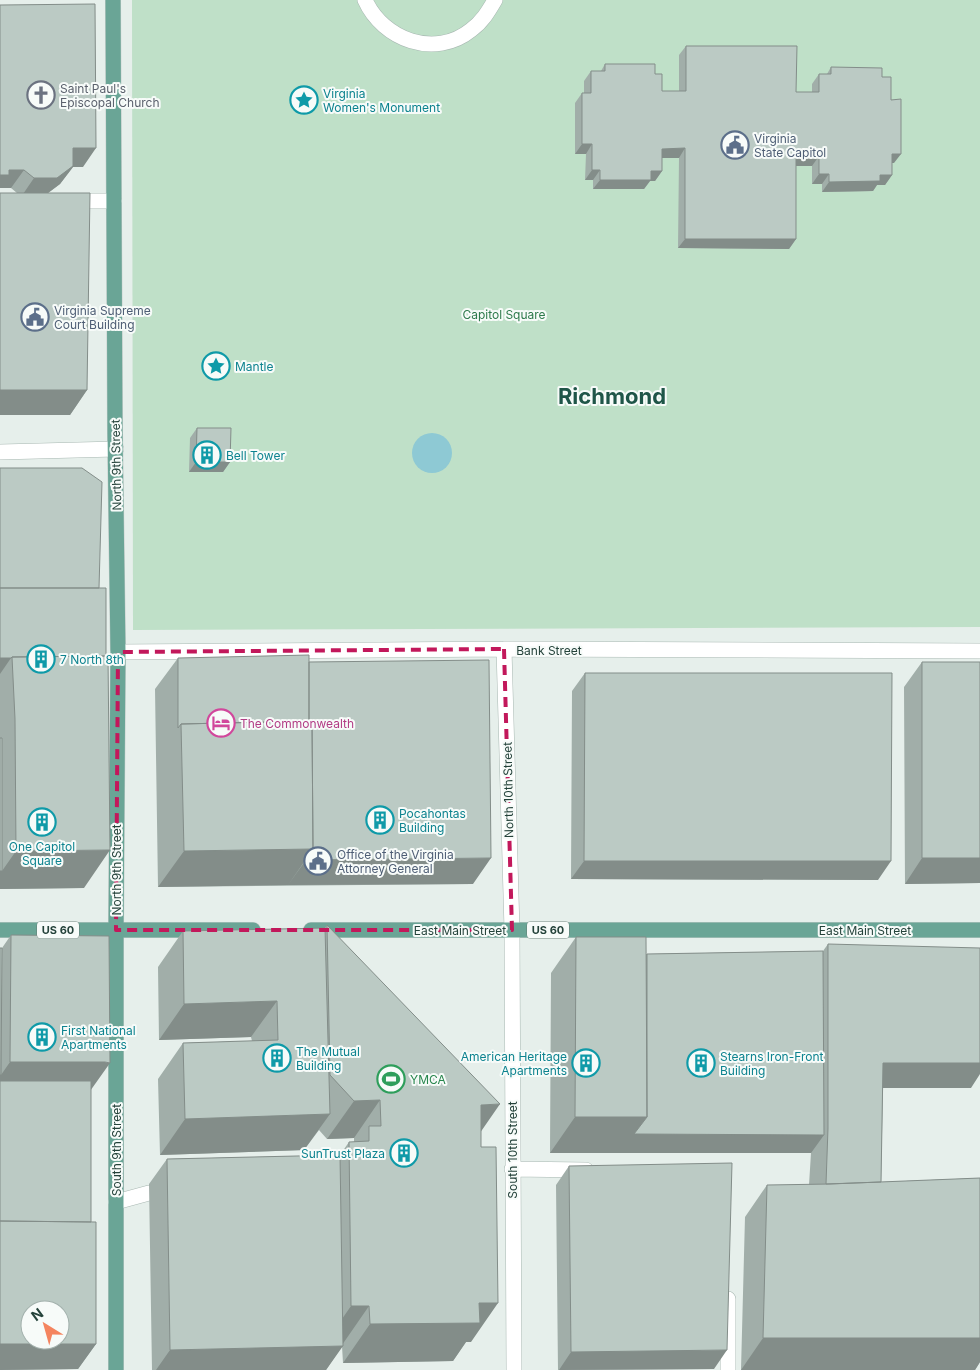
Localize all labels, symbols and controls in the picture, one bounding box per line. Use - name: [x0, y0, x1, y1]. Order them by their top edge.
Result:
- church icon: Saint Paul's Episcopal Church: [26, 80, 56, 110]
- place label: Saint Paul's Episcopal Church: [60, 81, 160, 110]
- place icon: Virginia Women's Monument: [289, 85, 319, 115]
- place label: Virginia Women's Monument: [323, 86, 440, 115]
- public building icon: Virginia State Capitol: [720, 130, 750, 160]
- place label: Virginia State Capitol: [754, 131, 826, 160]
- public building icon: Virginia Supreme Court Building: [20, 302, 50, 332]
- place label: Virginia Supreme Court Building: [54, 303, 151, 332]
- park label: Capitol Square: [462, 307, 546, 322]
- place icon: Mantle: [201, 351, 231, 381]
- place label: Mantle: [235, 359, 274, 374]
- district label: Richmond: [558, 383, 666, 409]
- street label: North 9th Street: [108, 419, 124, 511]
- building icon: Bell Tower: [192, 440, 222, 470]
- place label: Bell Tower: [226, 448, 285, 463]
- street label: Bank Street: [516, 643, 582, 658]
- building icon: 7 North 8th: [26, 644, 56, 674]
- place label: 7 North 8th: [60, 652, 124, 667]
- hotel icon: The Commonwealth: [206, 708, 236, 738]
- place label: The Commonwealth: [240, 716, 354, 731]
- street label: North 10th Street: [500, 742, 516, 838]
- building icon: Pocahontas Building: [365, 805, 395, 835]
- place label: Pocahontas Building: [399, 806, 466, 835]
- building icon: One Capitol Square: [27, 807, 57, 837]
- street label: North 9th Street: [109, 824, 124, 916]
- place label: One Capitol Square: [9, 839, 75, 868]
- public building icon: Office of the Virginia Attorney General: [303, 846, 333, 876]
- place label: Office of the Virginia Attorney General: [337, 847, 454, 876]
- road number: US 60: [37, 922, 79, 938]
- road number: US 60: [527, 922, 569, 938]
- street label: East Main Street: [414, 923, 506, 938]
- street label: East Main Street: [819, 923, 911, 938]
- building icon: First National Apartments: [27, 1022, 57, 1052]
- place label: First National Apartments: [61, 1023, 136, 1052]
- building icon: The Mutual Building: [262, 1043, 292, 1073]
- place label: The Mutual Building: [296, 1044, 360, 1073]
- building icon: American Heritage Apartments: [571, 1048, 601, 1078]
- building icon: Stearns Iron-Front Building: [686, 1048, 716, 1078]
- place label: American Heritage Apartments: [461, 1049, 567, 1078]
- place label: Stearns Iron-Front Building: [720, 1049, 824, 1078]
- sports icon: YMCA: [376, 1064, 406, 1094]
- place label: YMCA: [410, 1072, 446, 1087]
- street label: South 10th Street: [505, 1101, 520, 1199]
- street label: South 9th Street: [109, 1104, 124, 1196]
- building icon: SunTrust Plaza: [389, 1138, 419, 1168]
- place label: SunTrust Plaza: [301, 1146, 385, 1161]
- north arrow: [20, 1300, 70, 1350]
- text: N: [27, 1304, 46, 1324]

